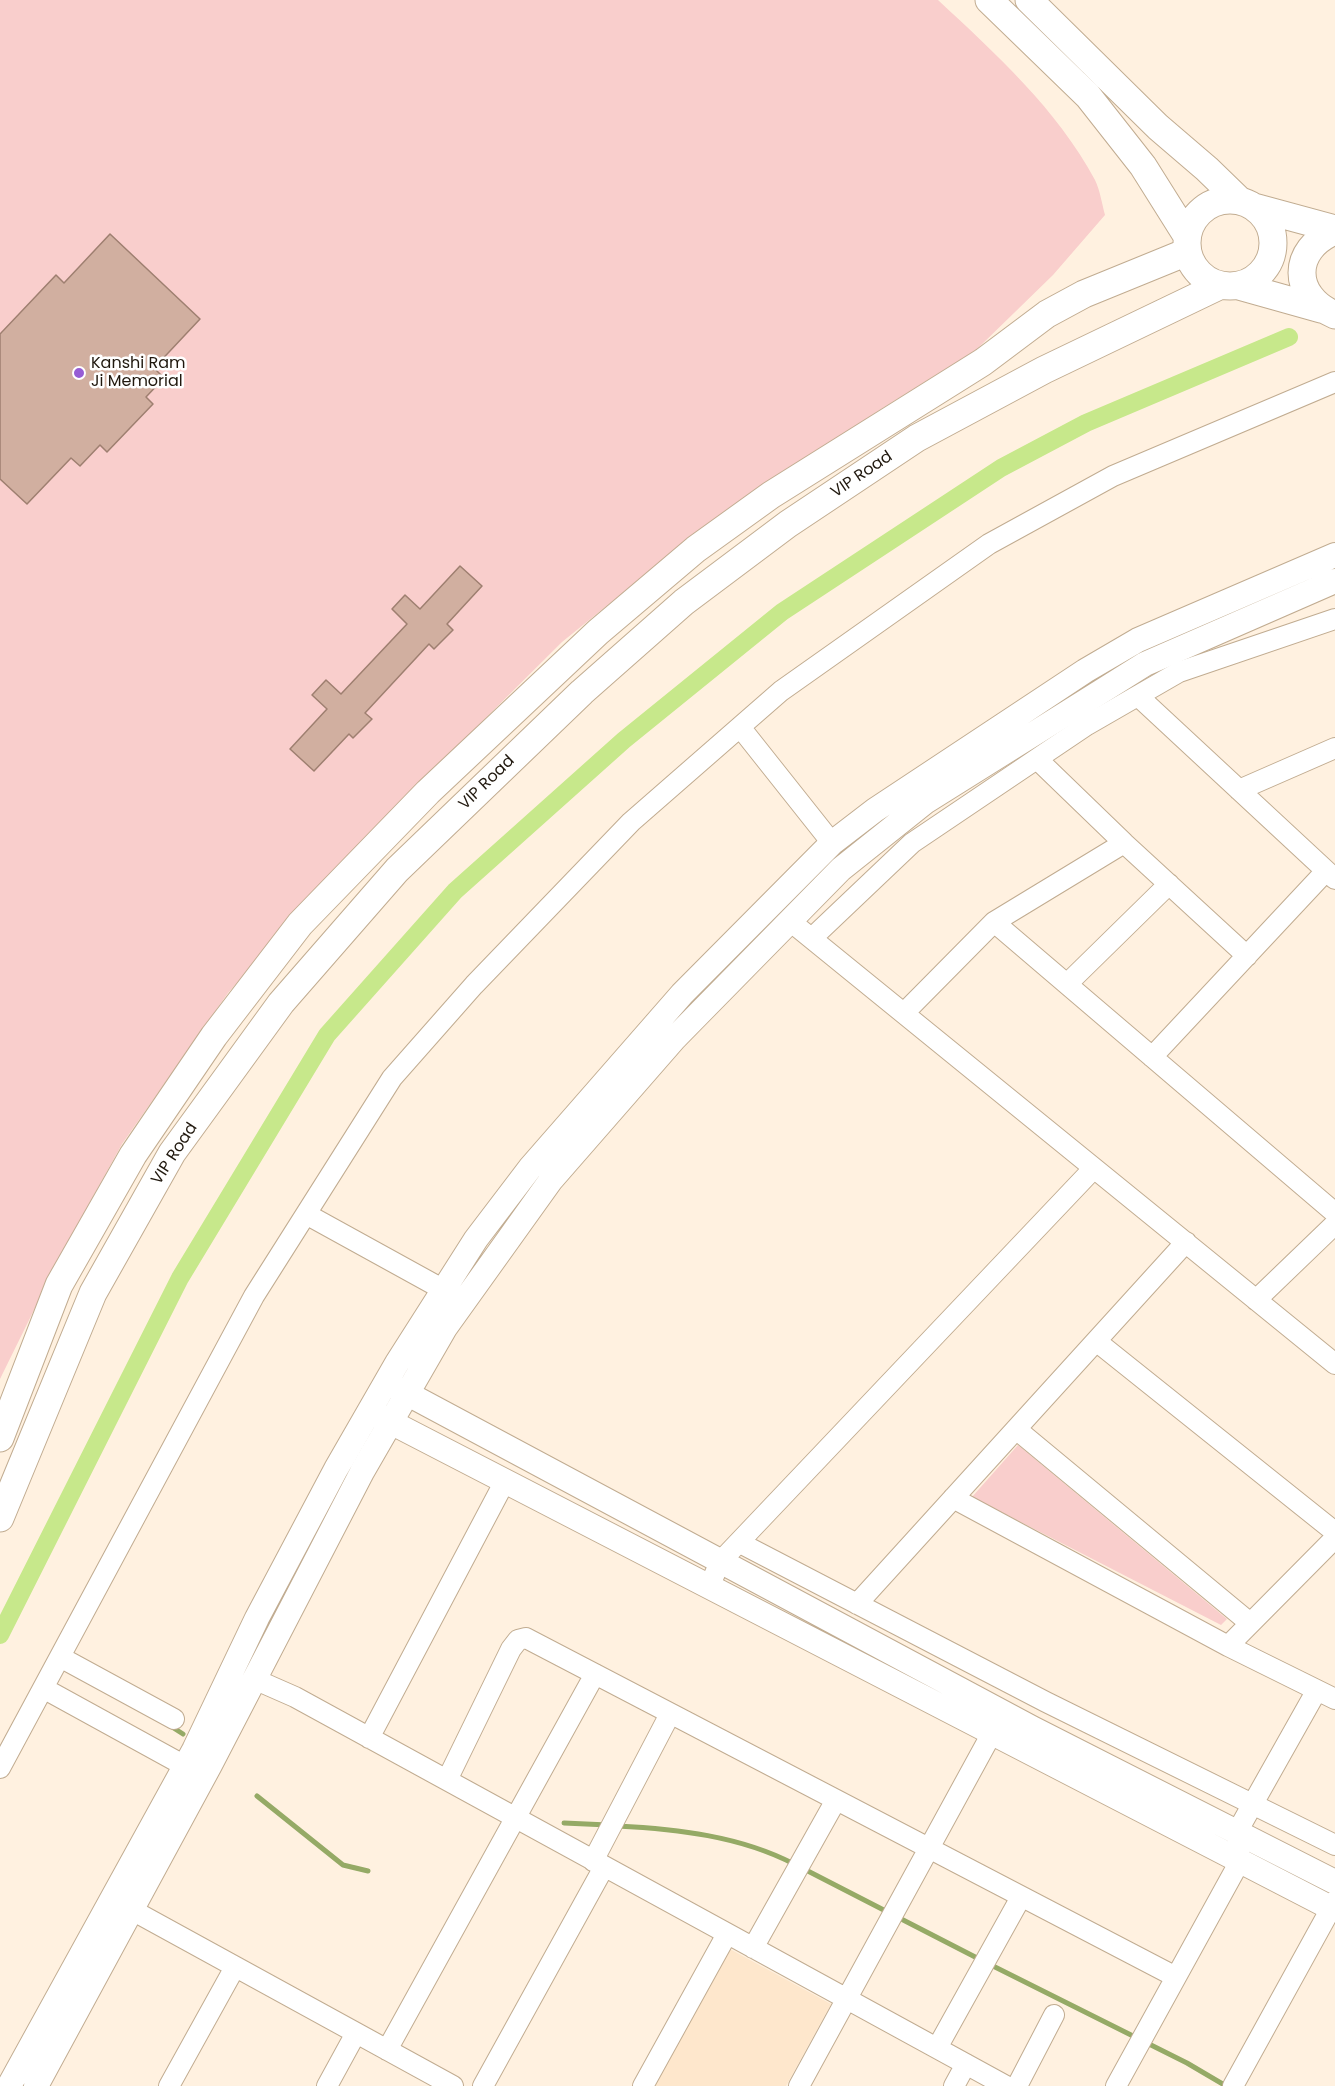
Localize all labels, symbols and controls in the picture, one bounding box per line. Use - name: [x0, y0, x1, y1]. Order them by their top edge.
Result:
- place label: Kanshi Ram Ji Memorial: [91, 354, 185, 392]
- marker: Kanshi Ram Ji Memorial: [72, 366, 86, 380]
- street label: VIP Road: [828, 448, 896, 502]
- street label: VIP Road: [455, 752, 519, 814]
- street label: VIP Road: [148, 1119, 202, 1189]

